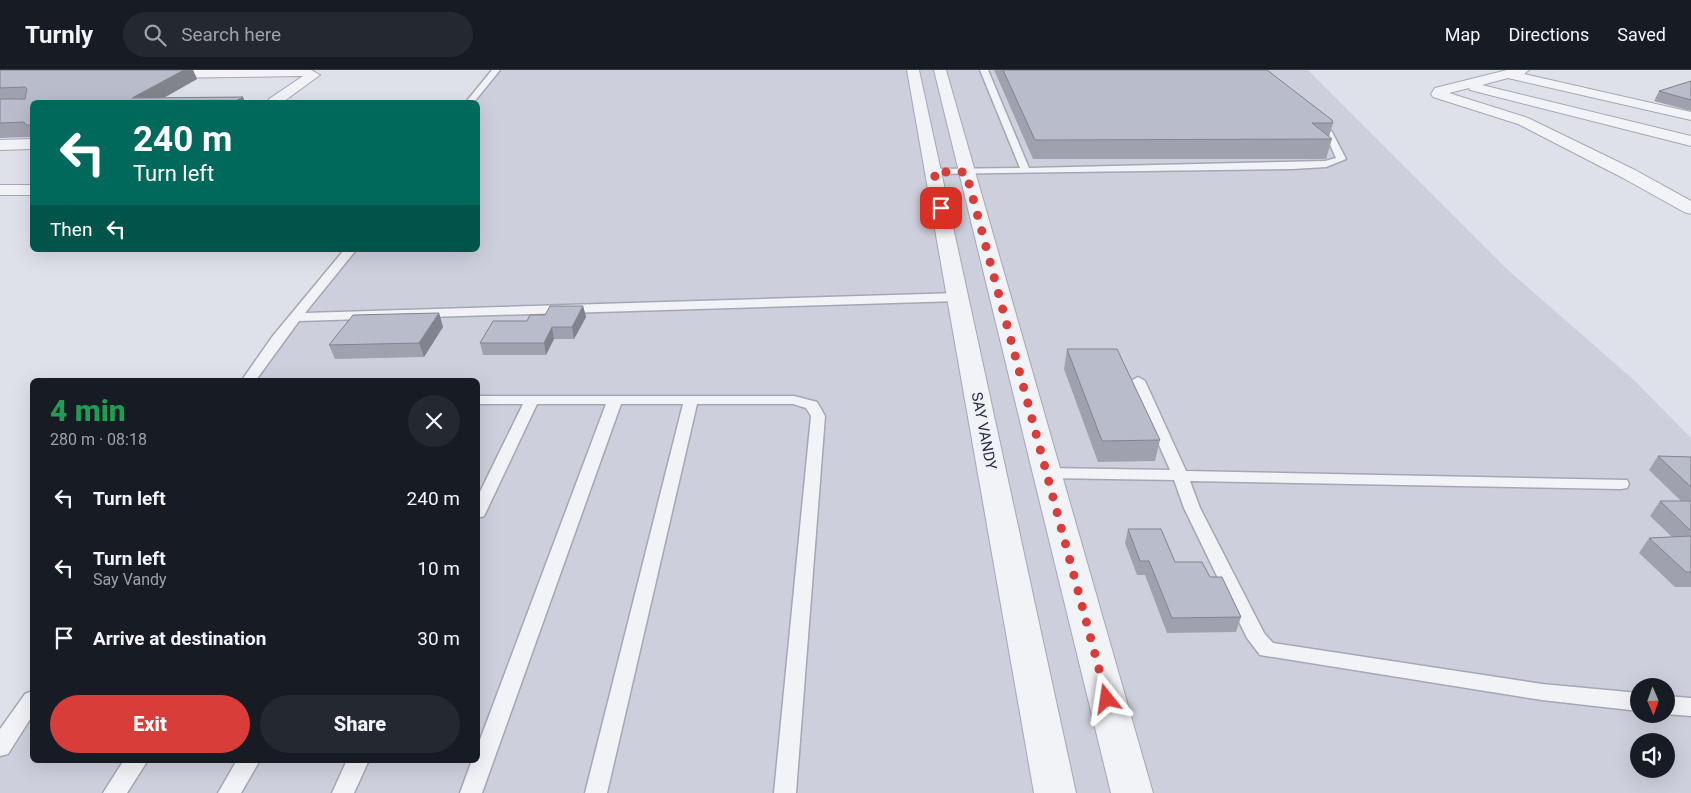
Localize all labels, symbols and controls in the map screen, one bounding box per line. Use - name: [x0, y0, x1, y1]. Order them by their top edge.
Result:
- search box: [123, 12, 473, 57]
- text: Turnly: [25, 21, 93, 49]
- icon: search: [141, 21, 169, 49]
- text: Search here: [181, 23, 281, 46]
- text: Map: [1445, 24, 1480, 45]
- text: Directions: [1508, 24, 1589, 45]
- text: Saved: [1617, 24, 1666, 45]
- text: 240 m: [133, 119, 232, 160]
- icon: left: [50, 120, 115, 185]
- text: Turn left: [133, 161, 214, 186]
- pin: [920, 187, 962, 229]
- icon: arrive: [927, 194, 955, 222]
- icon: left: [102, 215, 130, 243]
- text: Then: [50, 218, 92, 241]
- street label: SAY VANDY: [968, 391, 1000, 471]
- text: 4 min: [50, 393, 126, 428]
- button: close: [408, 395, 460, 447]
- text: 280 m · 08:18: [50, 430, 147, 449]
- icon: left: [50, 484, 78, 512]
- text: Turn left: [93, 487, 166, 510]
- text: 240 m: [407, 487, 460, 510]
- text: Turn left: [93, 547, 166, 570]
- icon: left: [50, 554, 78, 582]
- text: 10 m: [417, 557, 460, 580]
- text: Say Vandy: [93, 570, 167, 589]
- icon: arrive: [50, 624, 78, 652]
- text: Arrive at destination: [93, 627, 266, 650]
- text: 30 m: [417, 627, 460, 650]
- position arrow: [1080, 672, 1132, 724]
- north arrow: [1630, 678, 1675, 722]
- map controls: [1630, 678, 1675, 778]
- button: Exit: [50, 695, 250, 753]
- button: Share: [260, 695, 460, 753]
- button: sound: [1630, 733, 1675, 778]

